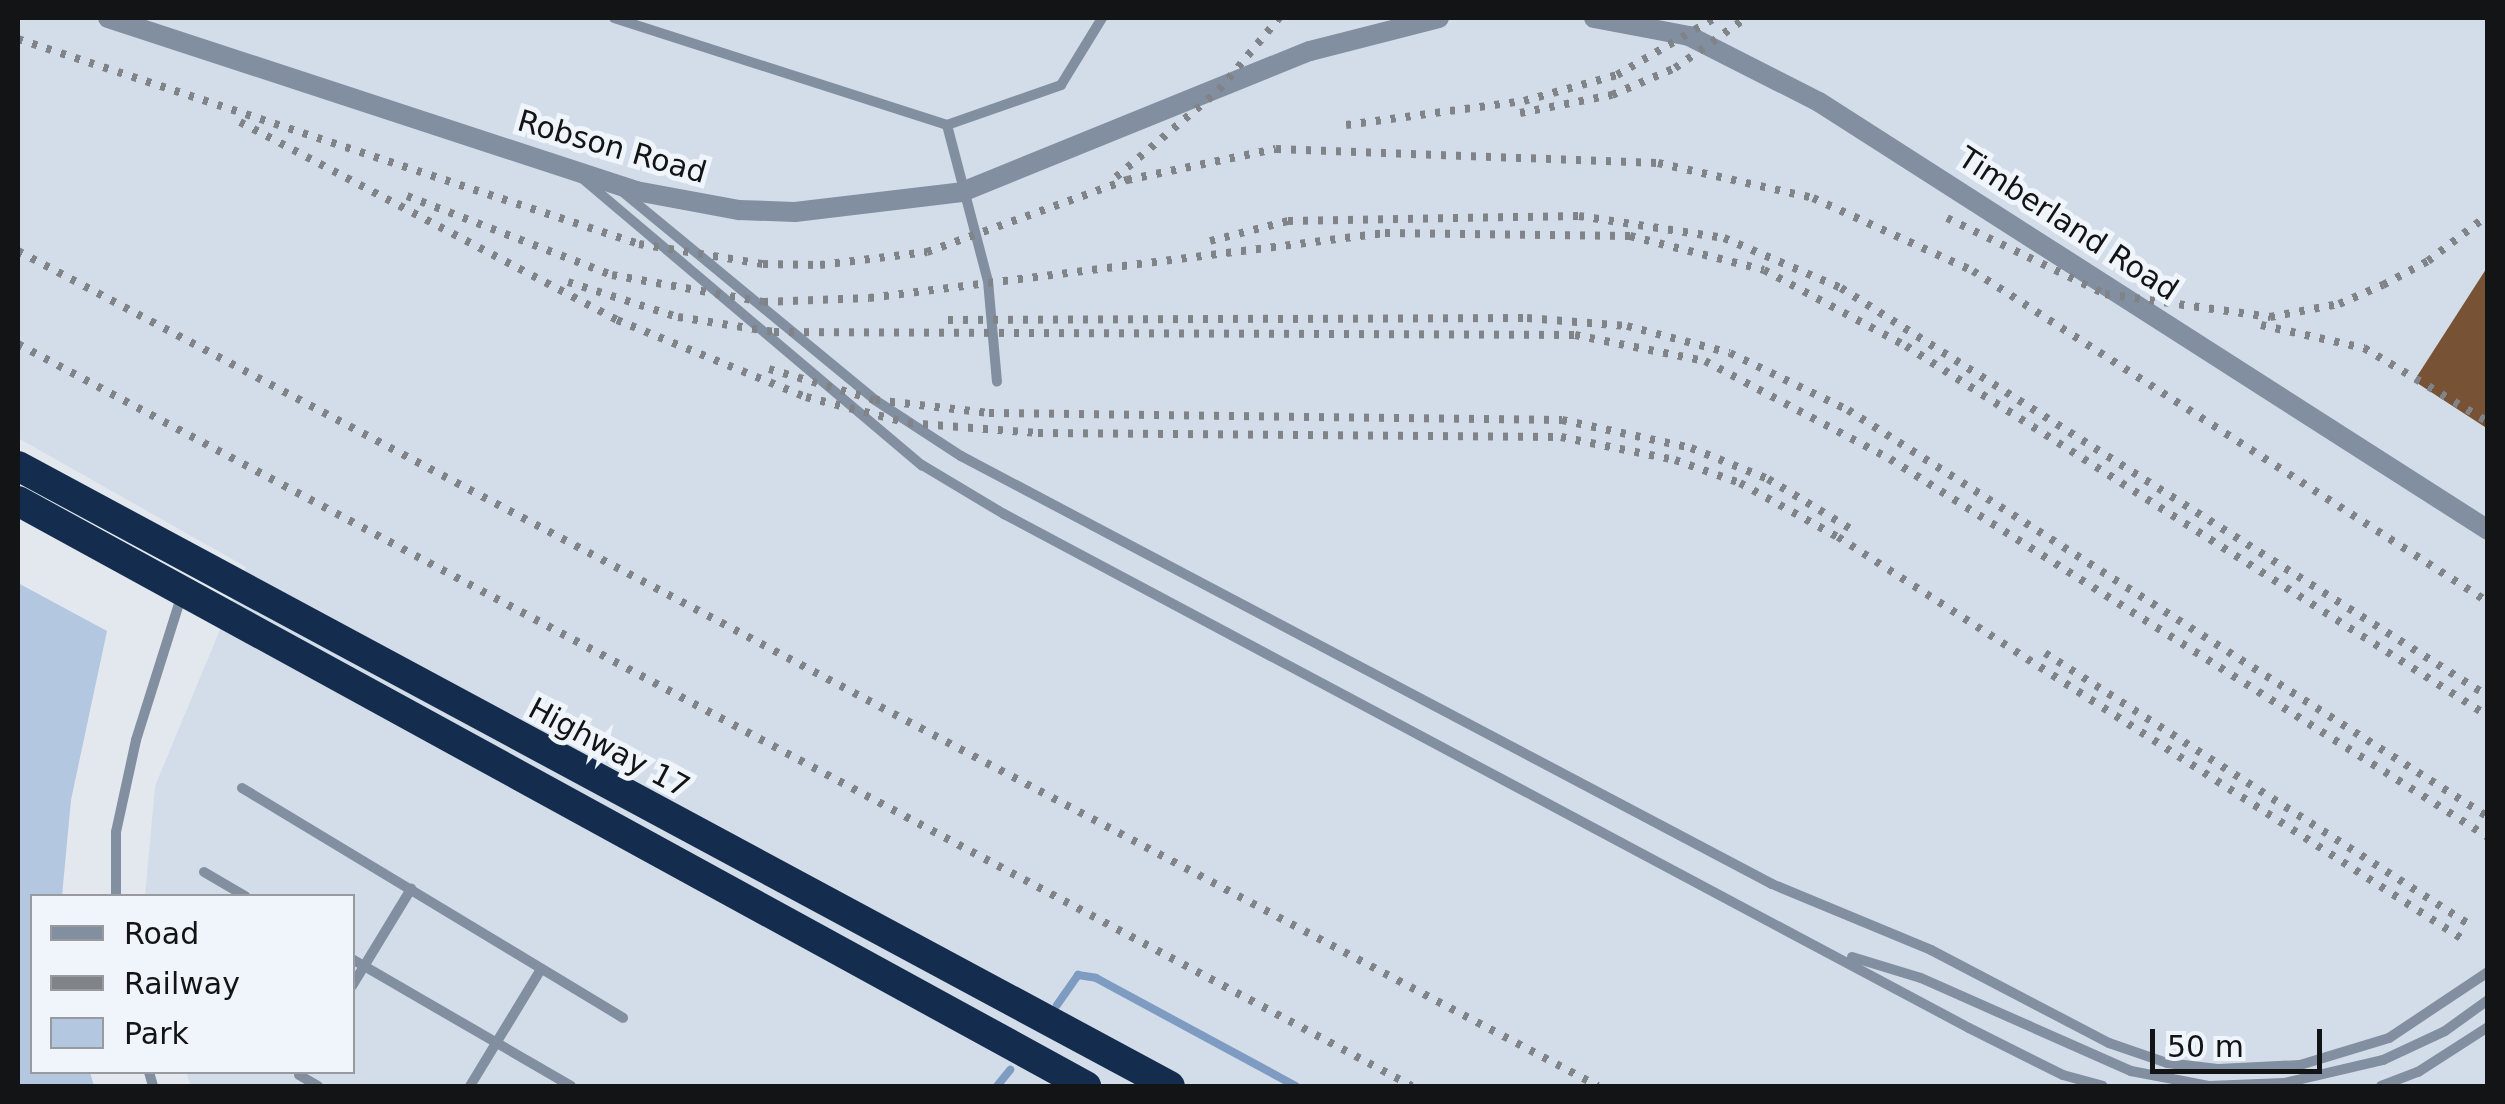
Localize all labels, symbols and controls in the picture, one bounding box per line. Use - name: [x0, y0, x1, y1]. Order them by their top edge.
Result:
- street label: Robson Road: [513, 103, 711, 191]
- street label: Timberland Road: [1952, 140, 2184, 308]
- street label: Highway 17: [522, 690, 696, 806]
- legend: [30, 894, 355, 1074]
- text: Road: [124, 916, 199, 951]
- text: Railway: [124, 966, 240, 1001]
- scale bar: [2155, 1009, 2328, 1071]
- text: Park: [124, 1016, 189, 1051]
- text: 50 m: [2167, 1029, 2244, 1064]

